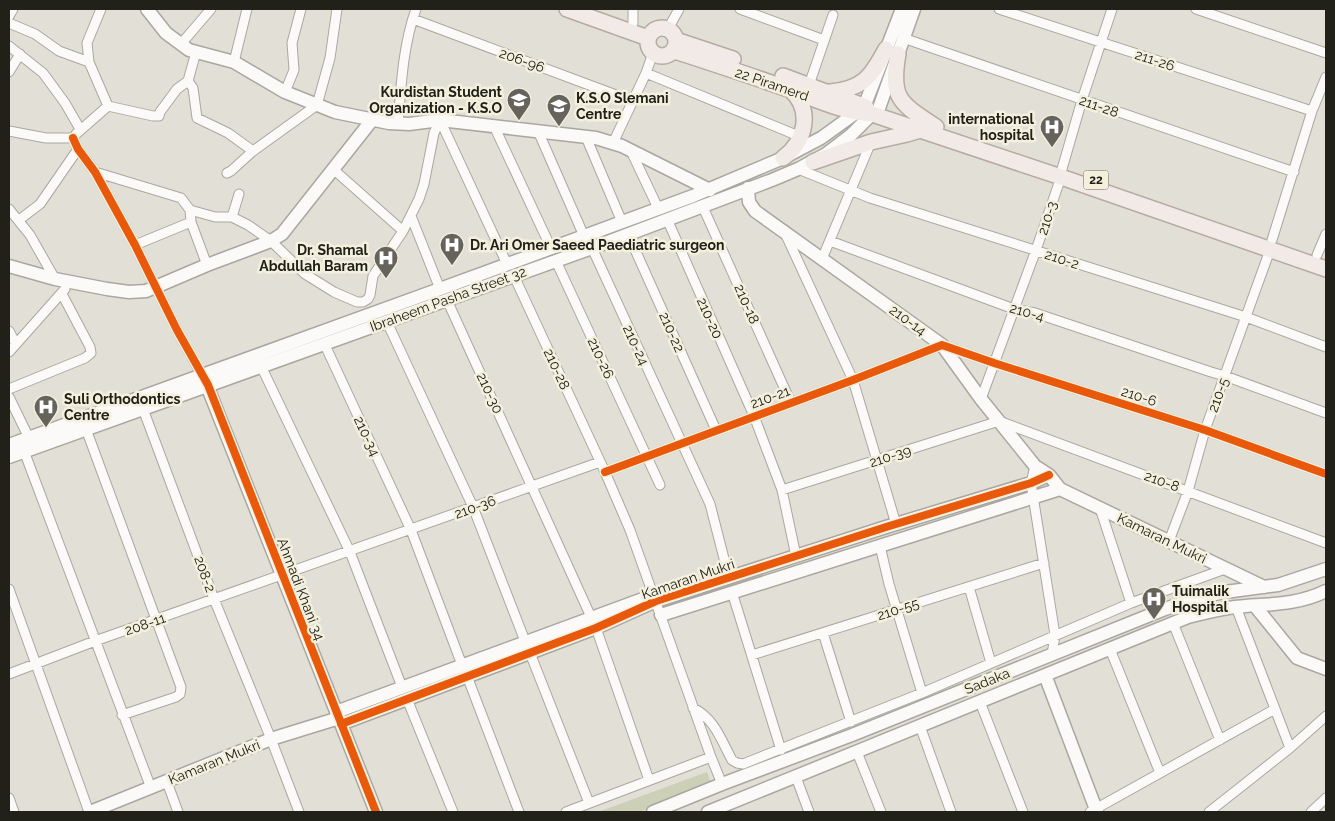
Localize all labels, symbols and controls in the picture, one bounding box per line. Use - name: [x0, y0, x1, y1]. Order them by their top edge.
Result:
- street label: 206-96: [497, 44, 547, 76]
- street label: 211-26: [1133, 46, 1177, 74]
- street label: 22 Piramerd: [733, 64, 811, 104]
- place label: Kurdistan Student Organization - K.S.O: [369, 84, 503, 116]
- school or university icon: Kurdistan Student Organization - K.S.O: [506, 87, 532, 121]
- place label: K.S.O Slemani Centre: [576, 90, 669, 122]
- street label: 211-28: [1077, 92, 1121, 120]
- school or university icon: K.S.O Slemani Centre: [546, 93, 572, 127]
- place label: international hospital: [948, 111, 1035, 143]
- hospital icon: international hospital: [1039, 114, 1065, 148]
- road number: 22: [1084, 170, 1108, 190]
- street label: 210-3: [1034, 199, 1060, 237]
- hospital icon: Dr. Ari Omer Saeed Paediatric surgeon: [439, 232, 465, 266]
- place label: Dr. Ari Omer Saeed Paediatric surgeon: [470, 237, 724, 253]
- place label: Dr. Shamal Abdullah Baram: [259, 242, 369, 274]
- hospital icon: Dr. Shamal Abdullah Baram: [373, 245, 399, 279]
- street label: 210-2: [1043, 246, 1081, 272]
- street label: Ibraheem Pasha Street 32: [368, 263, 528, 335]
- street label: 210-18: [731, 282, 763, 326]
- street label: 210-20: [694, 295, 726, 341]
- street label: 210-4: [1008, 299, 1047, 325]
- street label: 210-14: [887, 301, 930, 339]
- street label: 210-22: [656, 309, 688, 355]
- street label: 210-24: [620, 322, 652, 368]
- street label: 210-26: [585, 335, 617, 381]
- street label: 210-28: [541, 346, 573, 392]
- street label: 210-30: [474, 370, 506, 416]
- street label: 210-5: [1204, 375, 1232, 414]
- street label: 210-21: [748, 382, 792, 412]
- street label: 210-6: [1119, 383, 1159, 409]
- place label: Suli Orthodontics Centre: [64, 391, 181, 423]
- hospital icon: Suli Orthodontics Centre: [33, 394, 59, 428]
- street label: 210-34: [351, 413, 383, 459]
- street label: 210-39: [867, 442, 913, 470]
- street label: 210-8: [1142, 467, 1182, 495]
- street label: 210-36: [452, 492, 498, 522]
- street label: Kamaran Mukri: [1115, 509, 1209, 567]
- street label: Ahmadi Khani 34: [274, 536, 328, 643]
- street label: 208-2: [191, 554, 219, 594]
- street label: Kamaran Mukri: [639, 556, 737, 602]
- place label: Tuimalik Hospital: [1172, 583, 1229, 615]
- hospital icon: Tuimalik Hospital: [1141, 586, 1167, 620]
- street label: 210-55: [875, 595, 921, 623]
- street label: 208-11: [123, 610, 167, 638]
- street label: Sadaka: [962, 665, 1012, 697]
- street label: Kamaran Mukri: [166, 736, 262, 788]

